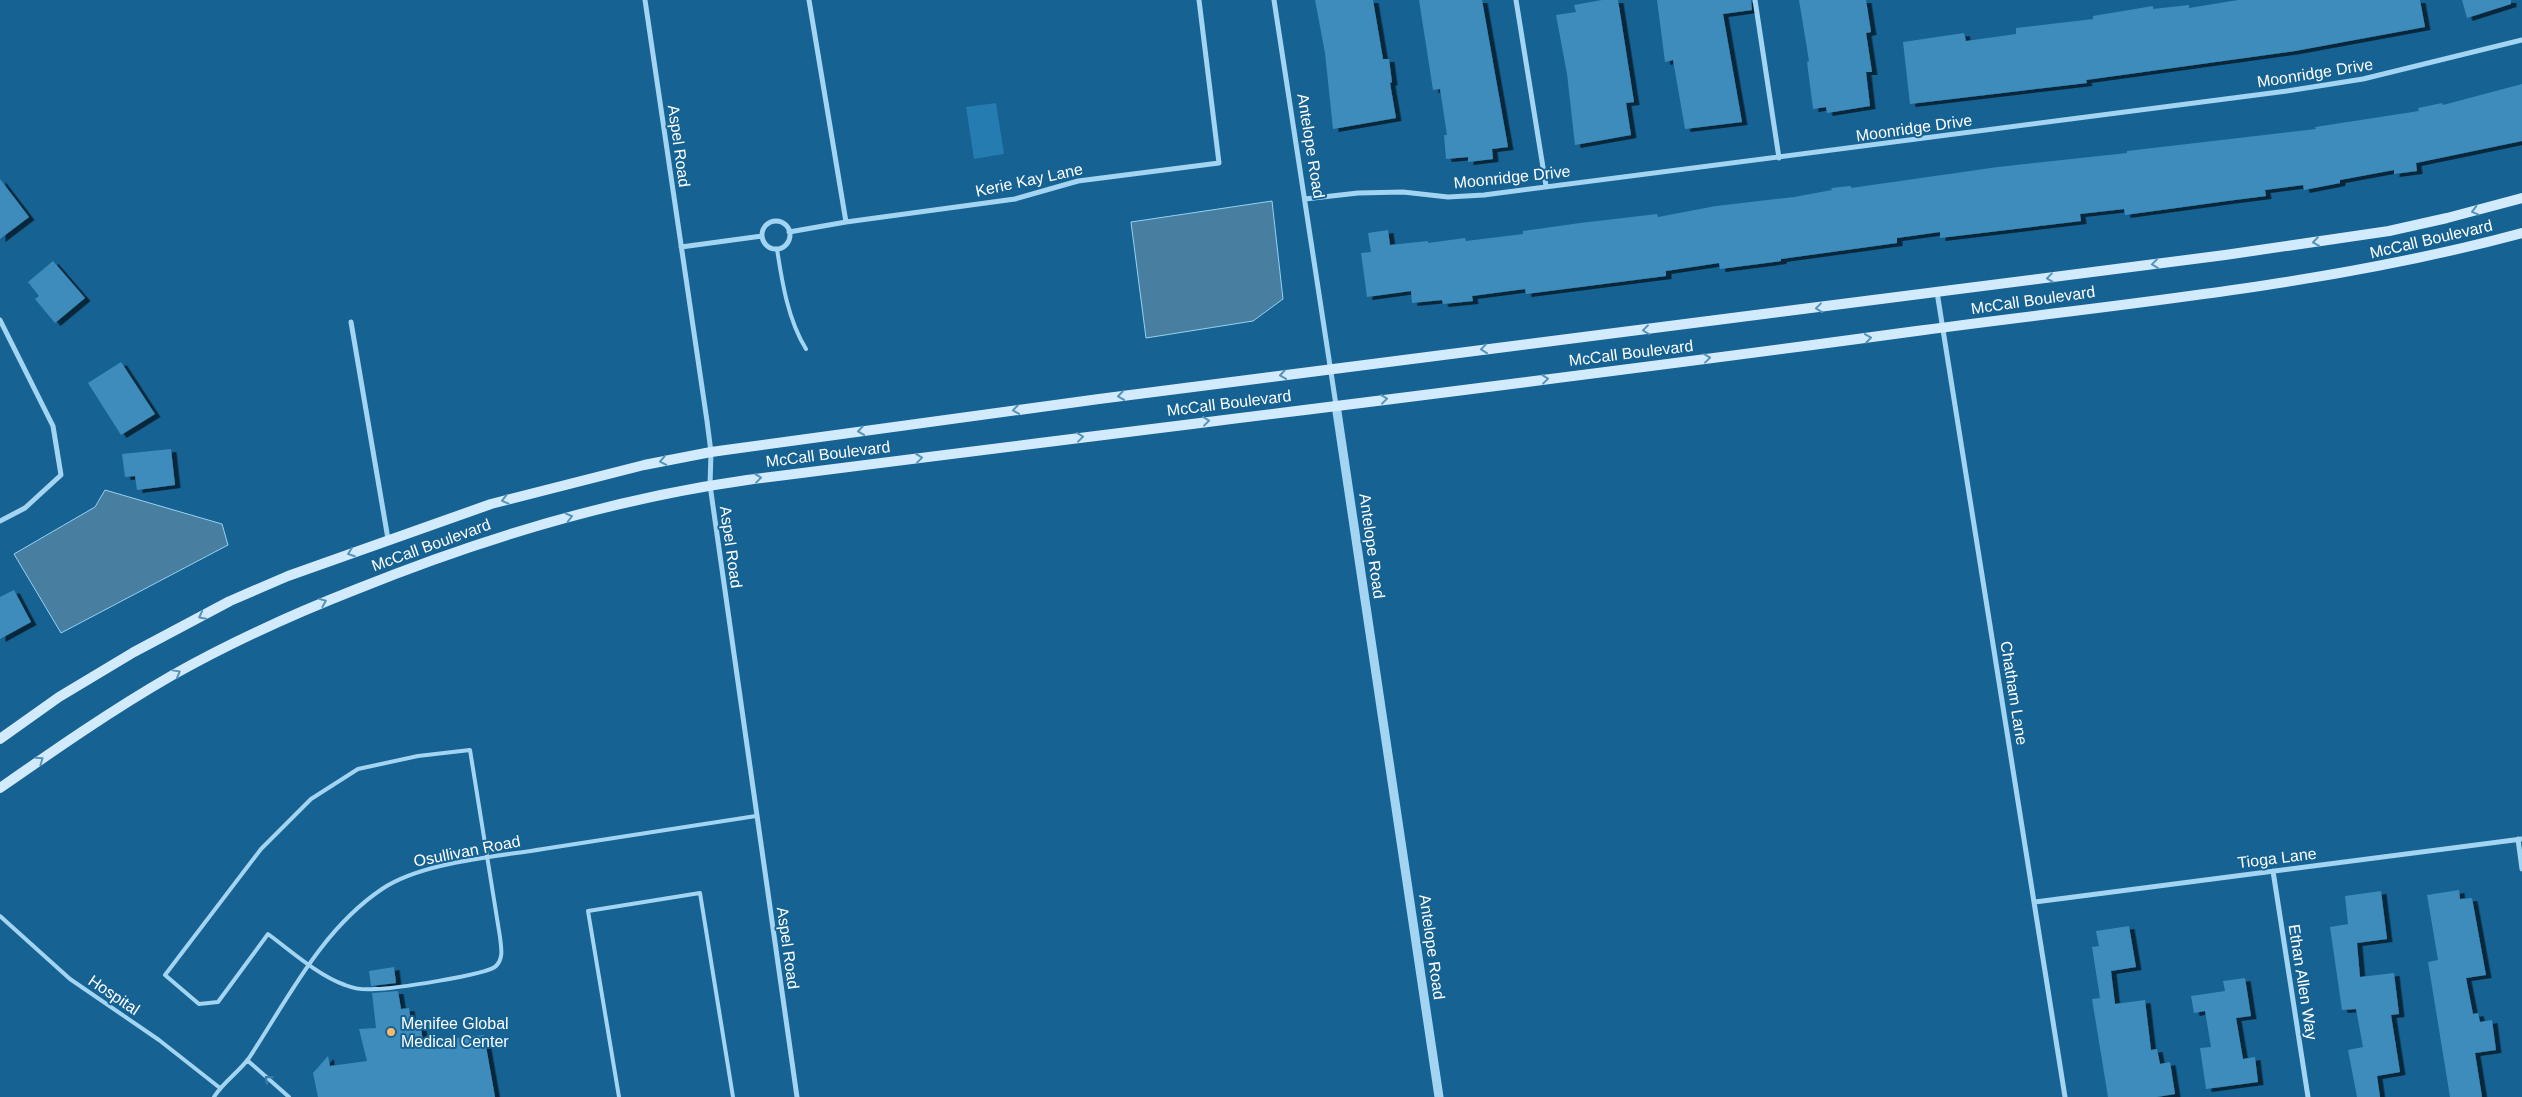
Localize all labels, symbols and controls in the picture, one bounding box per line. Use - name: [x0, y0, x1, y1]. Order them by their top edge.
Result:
- street label: Moonridge Drive: [2256, 55, 2374, 91]
- street label: Antelope Road: [1294, 92, 1328, 200]
- street label: Aspel Road: [665, 104, 693, 188]
- street label: Moonridge Drive: [1855, 111, 1973, 145]
- street label: Kerie Kay Lane: [974, 160, 1084, 200]
- street label: Moonridge Drive: [1453, 162, 1571, 192]
- one-way arrow: [2470, 205, 2479, 216]
- street label: McCall Boulevard: [2368, 217, 2494, 261]
- one-way arrow: [2311, 237, 2320, 247]
- one-way arrow: [2150, 258, 2158, 269]
- one-way arrow: [2045, 272, 2053, 283]
- street label: McCall Boulevard: [1970, 283, 2096, 317]
- one-way arrow: [1815, 302, 1824, 312]
- one-way arrow: [1641, 324, 1650, 334]
- one-way arrow: [1864, 333, 1872, 344]
- street label: McCall Boulevard: [1568, 337, 1694, 369]
- one-way arrow: [1480, 343, 1488, 354]
- one-way arrow: [1703, 353, 1711, 364]
- one-way arrow: [1278, 369, 1286, 380]
- one-way arrow: [1542, 374, 1550, 385]
- street label: McCall Boulevard: [1166, 387, 1292, 419]
- one-way arrow: [1117, 390, 1125, 401]
- one-way arrow: [1380, 394, 1388, 405]
- one-way arrow: [1011, 404, 1019, 415]
- one-way arrow: [1202, 416, 1210, 427]
- one-way arrow: [857, 425, 865, 436]
- one-way arrow: [1077, 432, 1085, 443]
- street label: McCall Boulevard: [765, 438, 891, 470]
- one-way arrow: [916, 453, 924, 464]
- one-way arrow: [659, 456, 667, 466]
- one-way arrow: [754, 474, 762, 484]
- street label: Antelope Road: [1356, 492, 1388, 600]
- one-way arrow: [501, 494, 510, 505]
- street label: Aspel Road: [717, 505, 745, 589]
- one-way arrow: [564, 512, 572, 522]
- street label: McCall Boulevard: [369, 516, 493, 574]
- one-way arrow: [348, 547, 356, 557]
- one-way arrow: [318, 598, 327, 608]
- one-way arrow: [198, 610, 207, 620]
- street label: Chatham Lane: [1997, 640, 2031, 746]
- one-way arrow: [172, 669, 181, 679]
- one-way arrow: [34, 757, 44, 766]
- street label: Osullivan Road: [412, 832, 522, 870]
- street label: Tioga Lane: [2237, 845, 2318, 871]
- street label: Antelope Road: [1416, 893, 1448, 1001]
- street label: Aspel Road: [774, 906, 802, 990]
- street label: Ethan Allen Way: [2285, 923, 2321, 1041]
- street label: Hospital: [85, 972, 143, 1018]
- place label: Menifee Global Medical Center: [401, 1015, 509, 1050]
- marker: Menifee Global Medical Center: [385, 1026, 397, 1038]
- one-way arrow: [265, 1075, 274, 1084]

